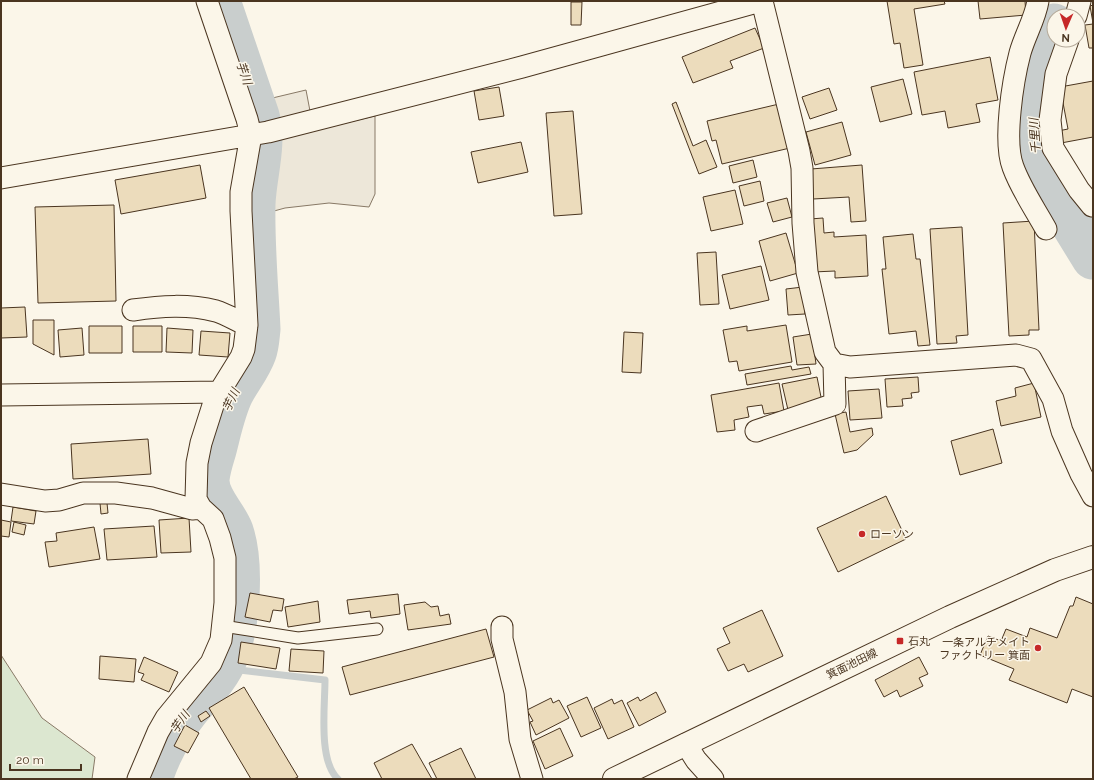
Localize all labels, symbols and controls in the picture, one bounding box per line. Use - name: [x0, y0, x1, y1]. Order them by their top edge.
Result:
- north arrow: [1046, 8, 1086, 48]
- text: N: [1061, 31, 1070, 44]
- water label: 芋川: [233, 59, 255, 89]
- water label: 千里川: [1027, 116, 1043, 154]
- water label: 芋川: [220, 384, 243, 414]
- place label: ローソン: [870, 528, 914, 541]
- marker: ローソン: [857, 529, 867, 539]
- place label: 石丸: [908, 635, 930, 648]
- marker: 石丸: [895, 636, 905, 646]
- place label: 一条アルチメイト ファクトリー 箕面: [939, 636, 1030, 662]
- marker: 一条アルチメイト ファクトリー 箕面: [1033, 643, 1043, 653]
- street label: 箕面池田線: [824, 646, 880, 682]
- water label: 芋川: [167, 707, 194, 736]
- scale bar: [10, 746, 81, 772]
- text: 20 m: [16, 753, 44, 767]

